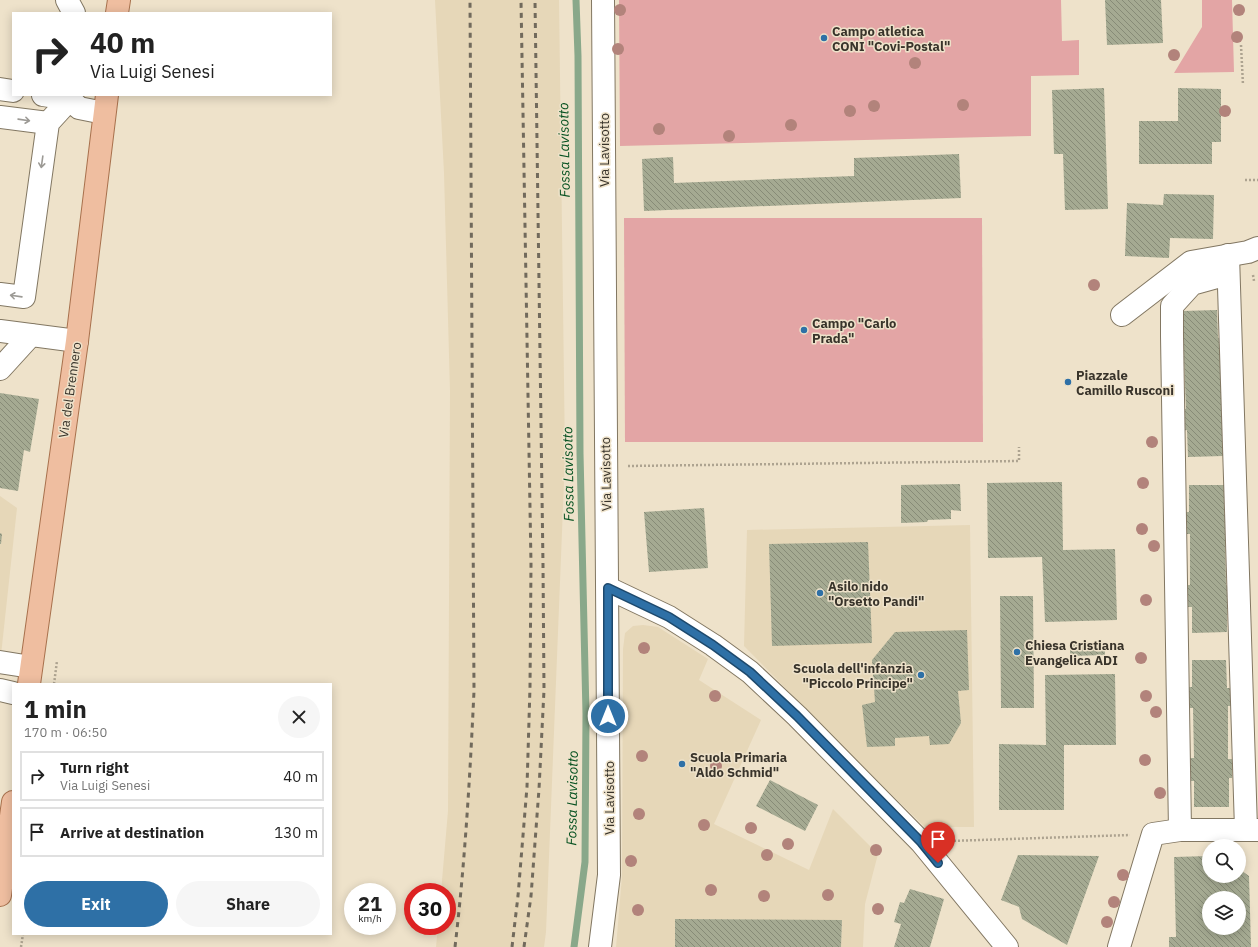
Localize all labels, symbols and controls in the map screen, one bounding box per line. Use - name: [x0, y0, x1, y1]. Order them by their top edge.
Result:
- place label: Campo atletica CONI "Covi-Postal": [832, 23, 950, 55]
- text: 40 m: [90, 24, 155, 61]
- icon: right: [24, 28, 76, 80]
- marker: Campo atletica CONI "Covi-Postal": [819, 33, 829, 43]
- text: Via Luigi Senesi: [90, 60, 215, 83]
- water label: Fossa Lavisotto: [554, 102, 574, 198]
- street label: Via Lavisotto: [596, 113, 613, 187]
- one-way arrow: [17, 116, 30, 124]
- one-way arrow: [38, 155, 46, 168]
- one-way arrow: [10, 292, 23, 300]
- place label: Campo "Carlo Prada": [812, 315, 896, 347]
- marker: Campo "Carlo Prada": [799, 325, 809, 335]
- street label: Via del Brennero: [55, 341, 85, 439]
- place label: Piazzale Camillo Rusconi: [1076, 367, 1174, 399]
- marker: Piazzale Camillo Rusconi: [1063, 377, 1073, 387]
- water label: Fossa Lavisotto: [558, 426, 578, 522]
- street label: Via Lavisotto: [597, 437, 615, 511]
- place label: Asilo nido "Orsetto Pandi": [828, 578, 924, 610]
- marker: Asilo nido "Orsetto Pandi": [815, 588, 825, 598]
- place label: Chiesa Cristiana Evangelica ADI: [1025, 637, 1124, 669]
- marker: Chiesa Cristiana Evangelica ADI: [1012, 647, 1022, 657]
- place label: Scuola dell'infanzia "Piccolo Principe": [793, 660, 913, 692]
- marker: Scuola dell'infanzia "Piccolo Principe": [916, 670, 926, 680]
- text: 1 min: [24, 693, 87, 725]
- position arrow: [587, 695, 629, 737]
- button: close: [278, 696, 320, 738]
- text: 170 m · 06:50: [24, 724, 107, 741]
- place label: Scuola Primaria "Aldo Schmid": [690, 749, 787, 781]
- water label: Fossa Lavisotto: [562, 750, 582, 846]
- text: Turn right: [60, 758, 129, 777]
- marker: Scuola Primaria "Aldo Schmid": [677, 759, 687, 769]
- street label: Via Lavisotto: [601, 761, 618, 835]
- icon: right: [26, 765, 48, 787]
- text: 40 m: [283, 767, 318, 786]
- text: Via Luigi Senesi: [60, 777, 150, 794]
- icon: arrive: [26, 821, 48, 843]
- pin: [921, 822, 955, 863]
- text: Arrive at destination: [60, 823, 204, 842]
- text: 130 m: [274, 823, 318, 842]
- icon: arrive: [927, 828, 949, 850]
- map controls: [1202, 839, 1246, 935]
- button: search: [1202, 839, 1246, 883]
- button: Exit: [24, 881, 168, 927]
- button: Share: [176, 881, 320, 927]
- speed limit sign: 30: [404, 883, 456, 935]
- text: 21: [358, 890, 382, 917]
- button: layers: [1202, 891, 1246, 935]
- text: km/h: [358, 912, 382, 925]

